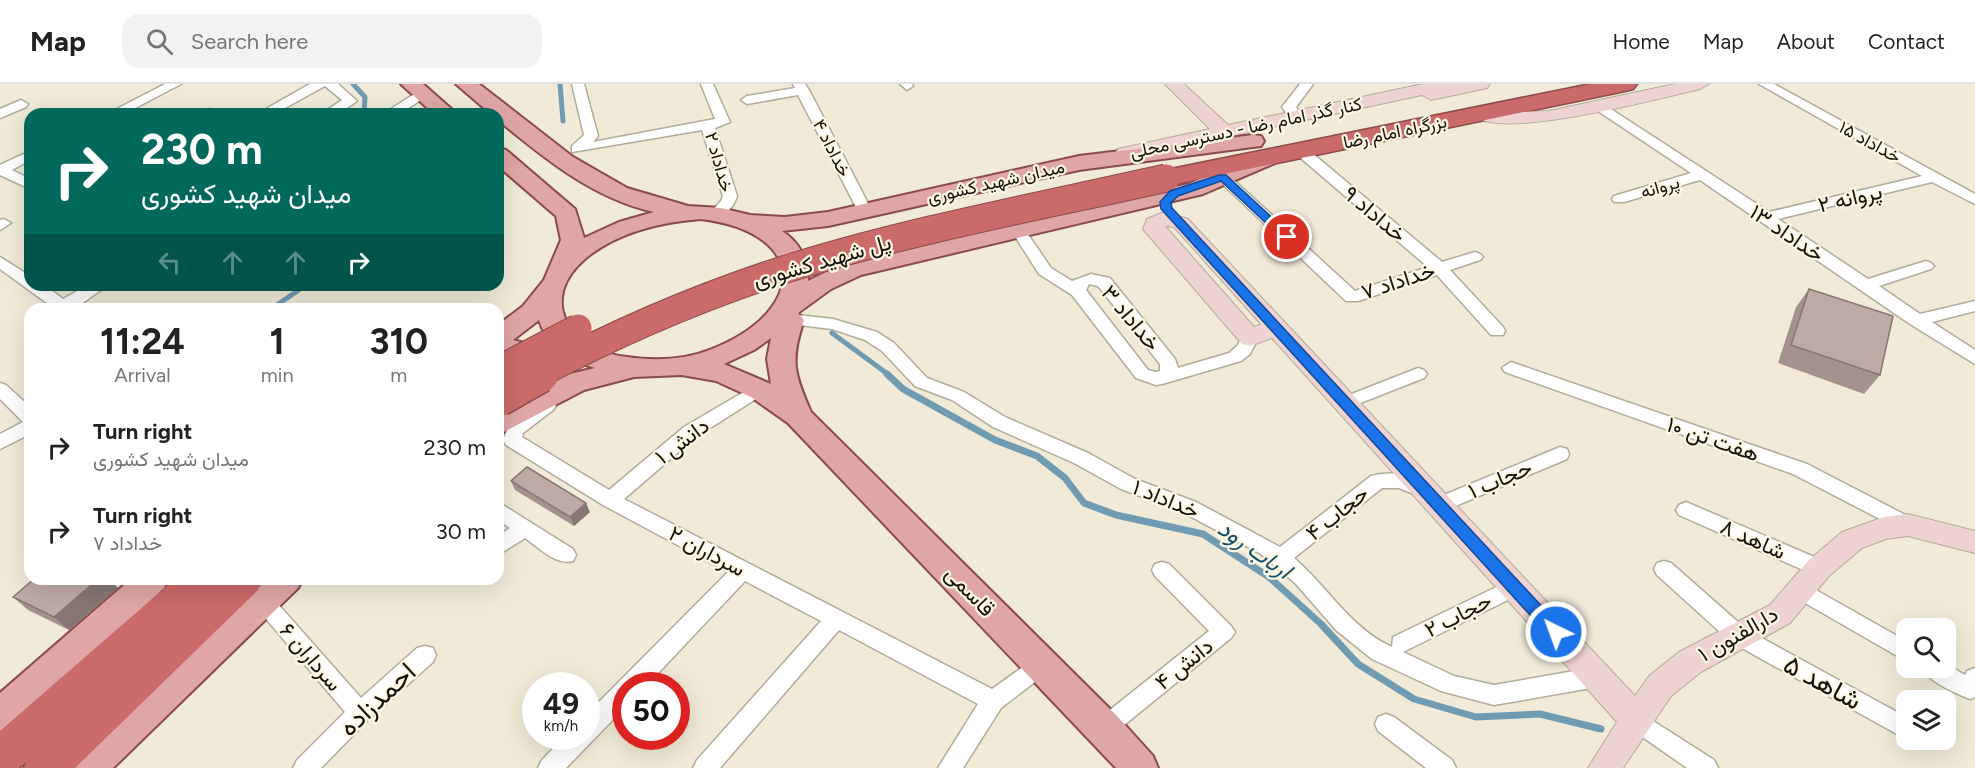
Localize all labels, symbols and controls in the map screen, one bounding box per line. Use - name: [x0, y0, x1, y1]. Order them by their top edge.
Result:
- search box: [122, 14, 542, 68]
- text: Map: [30, 24, 86, 58]
- icon: search: [143, 25, 176, 58]
- text: Search here: [191, 28, 308, 55]
- text: Home: [1613, 29, 1670, 54]
- text: Map: [1703, 29, 1744, 54]
- text: About: [1777, 29, 1835, 54]
- text: Contact: [1868, 29, 1945, 54]
- street label: کنار گذر امام رضا - دسترسی محلی: [1128, 93, 1364, 164]
- street label: بزرگراه امام رضا: [1341, 110, 1449, 155]
- street label: خداداد ۴: [808, 115, 856, 181]
- street label: خداداد ۱۵: [1835, 116, 1905, 168]
- text: 230 m: [141, 124, 263, 175]
- street label: خداداد ۲: [700, 130, 738, 194]
- icon: right: [42, 132, 120, 210]
- street label: میدان شهید کشوری: [925, 156, 1067, 208]
- street label: پروانه: [1638, 171, 1682, 204]
- text: میدان شهید کشوری: [141, 177, 351, 210]
- street label: پروانه ۲: [1815, 178, 1885, 219]
- street label: خداداد ۹: [1338, 180, 1412, 248]
- street label: خداداد ۱۳: [1745, 198, 1829, 268]
- pin: [1261, 211, 1312, 262]
- icon: arrive: [1270, 220, 1303, 253]
- street label: پل شهید کشوری: [750, 228, 894, 295]
- icon: left: [153, 246, 186, 279]
- icon: ahead: [216, 246, 249, 279]
- icon: ahead: [279, 246, 312, 279]
- icon: right: [342, 246, 375, 279]
- street label: خداداد ۷: [1358, 256, 1438, 306]
- street label: خداداد ۳: [1096, 280, 1166, 356]
- text: 11:24: [100, 320, 185, 363]
- text: 1: [270, 320, 285, 363]
- text: 310: [370, 320, 428, 363]
- text: Arrival: [114, 363, 171, 387]
- text: min: [261, 363, 294, 387]
- text: m: [390, 363, 407, 387]
- street label: هفت تن ۱۰: [1663, 411, 1763, 467]
- street label: دانش ۱: [650, 412, 714, 470]
- text: Turn right: [93, 418, 192, 445]
- icon: right: [42, 431, 75, 464]
- text: 230 m: [423, 434, 486, 461]
- text: میدان شهید کشوری: [93, 447, 249, 471]
- street label: حجاب ۱: [1464, 454, 1536, 504]
- street label: خداداد ۱: [1129, 473, 1203, 525]
- street label: حجاب ۴: [1300, 480, 1374, 546]
- text: Turn right: [93, 502, 192, 529]
- water label: ارباب رود: [1212, 513, 1300, 587]
- street label: شاهد ۸: [1716, 513, 1790, 565]
- icon: right: [42, 515, 75, 548]
- text: 30 m: [436, 518, 486, 545]
- street label: سرداران ۲: [664, 520, 750, 582]
- text: خداداد ۷: [93, 531, 162, 555]
- street label: قاسمی: [939, 560, 1001, 622]
- street label: حجاب ۲: [1420, 587, 1496, 643]
- position arrow: [1524, 600, 1588, 664]
- street label: دارالفنون ۱: [1693, 600, 1783, 668]
- street label: سرداران ۶: [274, 617, 348, 697]
- map controls: [1896, 618, 1956, 750]
- button: search: [1896, 618, 1956, 678]
- street label: دانش ۴: [1149, 632, 1219, 696]
- street label: شاهد ۵: [1778, 647, 1868, 717]
- street label: احمدزاده: [332, 655, 423, 744]
- speed limit sign: 50: [612, 672, 690, 750]
- text: 49: [543, 685, 579, 722]
- button: layers: [1896, 690, 1956, 750]
- text: km/h: [544, 717, 578, 735]

